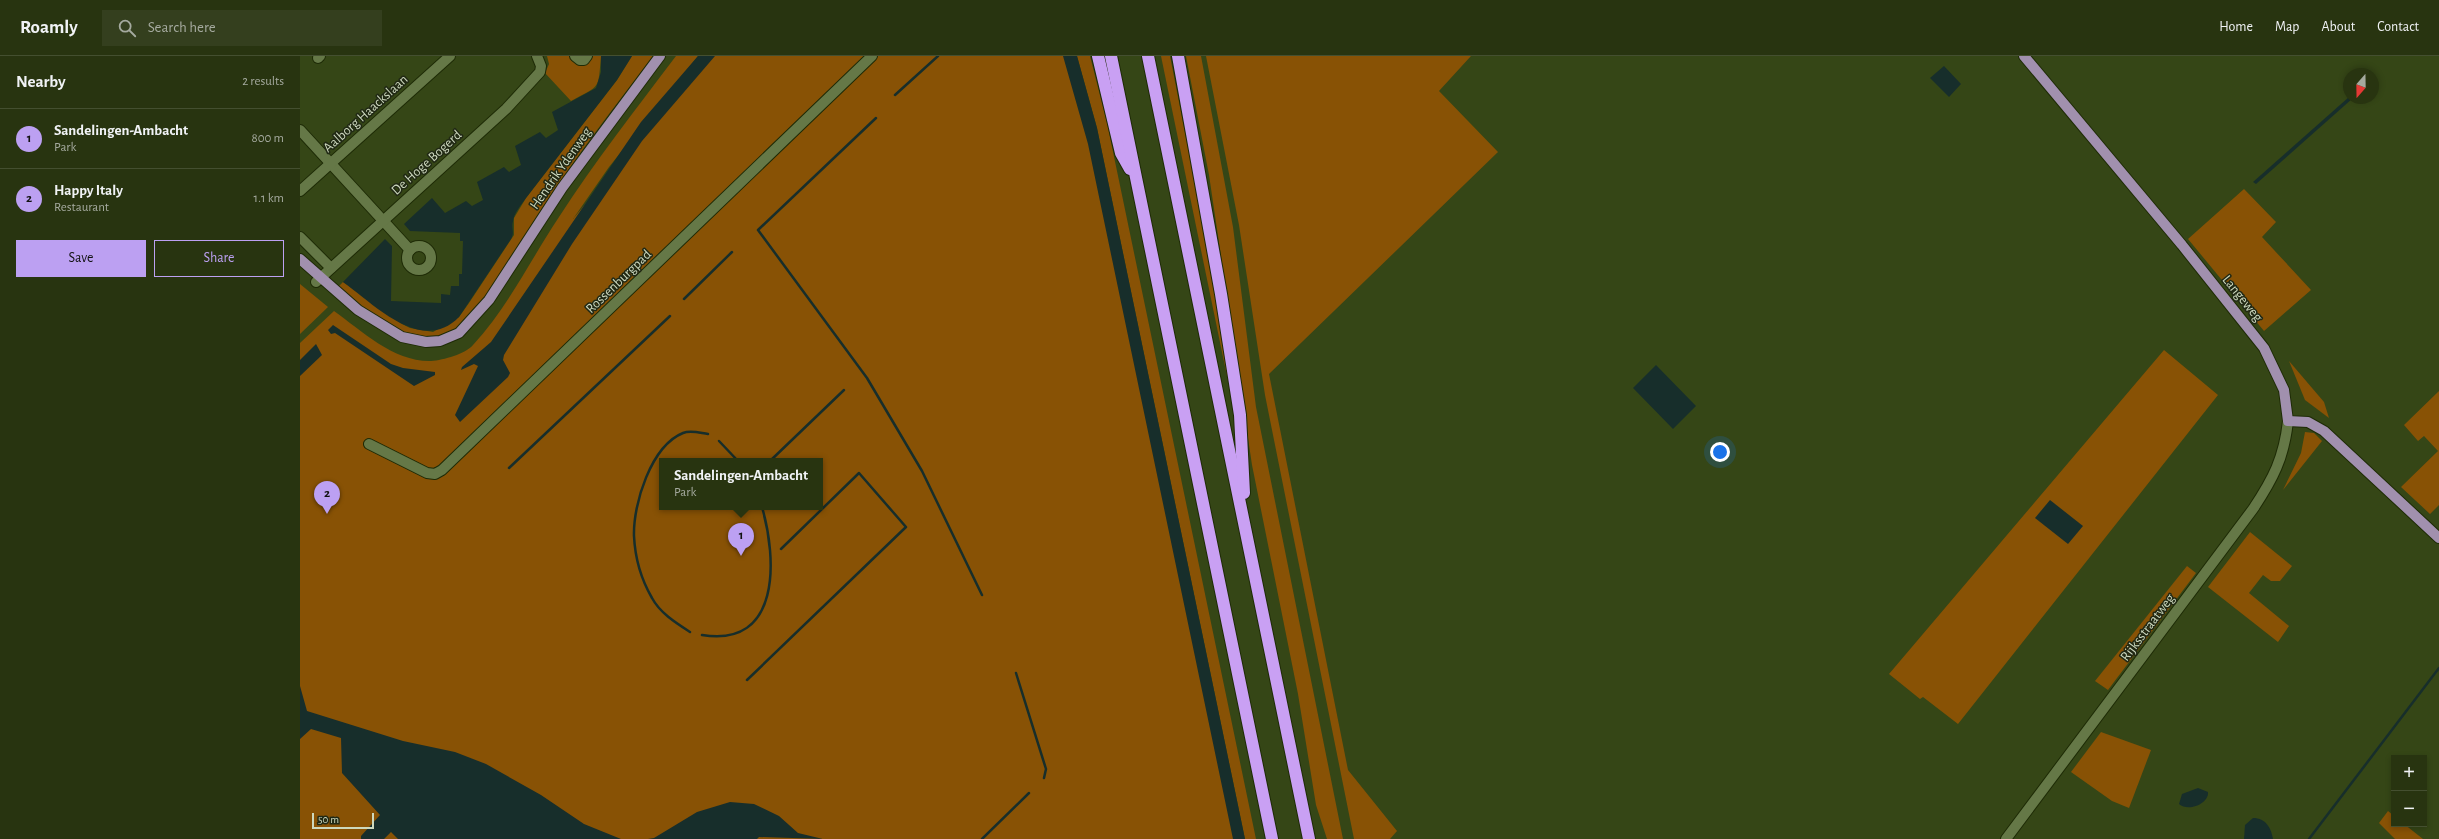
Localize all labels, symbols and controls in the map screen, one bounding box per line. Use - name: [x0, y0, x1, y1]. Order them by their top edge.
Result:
- search box: [102, 10, 382, 46]
- icon: search: [116, 17, 138, 39]
- text: Roamly: [20, 18, 78, 37]
- text: Search here: [148, 20, 216, 35]
- text: Home: [2219, 20, 2253, 34]
- text: Map: [2275, 20, 2299, 34]
- text: About: [2321, 20, 2355, 34]
- text: Contact: [2377, 20, 2419, 34]
- north arrow: [2343, 68, 2379, 104]
- street label: Aalborg Haackslaan: [321, 72, 411, 155]
- text: Nearby: [16, 73, 66, 90]
- text: 2 results: [242, 75, 284, 88]
- text: Sandelingen-Ambacht: [54, 123, 188, 138]
- street label: Hendrik Ydenweg: [527, 125, 594, 212]
- street label: De Hoge Bogerd: [389, 128, 464, 198]
- text: 1: [27, 132, 31, 145]
- text: 800 m: [252, 132, 284, 145]
- text: Park: [54, 141, 76, 154]
- text: Happy Italy: [54, 183, 123, 198]
- text: 2: [26, 192, 32, 205]
- text: 1.1 km: [254, 192, 284, 205]
- text: Restaurant: [54, 201, 109, 214]
- button: Save: [16, 240, 146, 277]
- button: Share: [154, 240, 284, 277]
- street label: Rossenburgpad: [583, 247, 654, 316]
- street label: Langeweg: [2219, 273, 2265, 325]
- your location: [1710, 442, 1730, 462]
- popup: [659, 458, 823, 510]
- text: Sandelingen-Ambacht: [674, 468, 808, 483]
- pin: 2: [314, 481, 340, 514]
- text: Park: [674, 486, 696, 499]
- pin: 1: [728, 523, 754, 556]
- street label: Rijksstraatweg: [2118, 591, 2178, 664]
- map controls: [2391, 755, 2427, 827]
- button: +: [2391, 755, 2427, 791]
- button: −: [2391, 791, 2427, 827]
- scale bar: [312, 811, 374, 830]
- text: 50 m: [318, 814, 339, 825]

